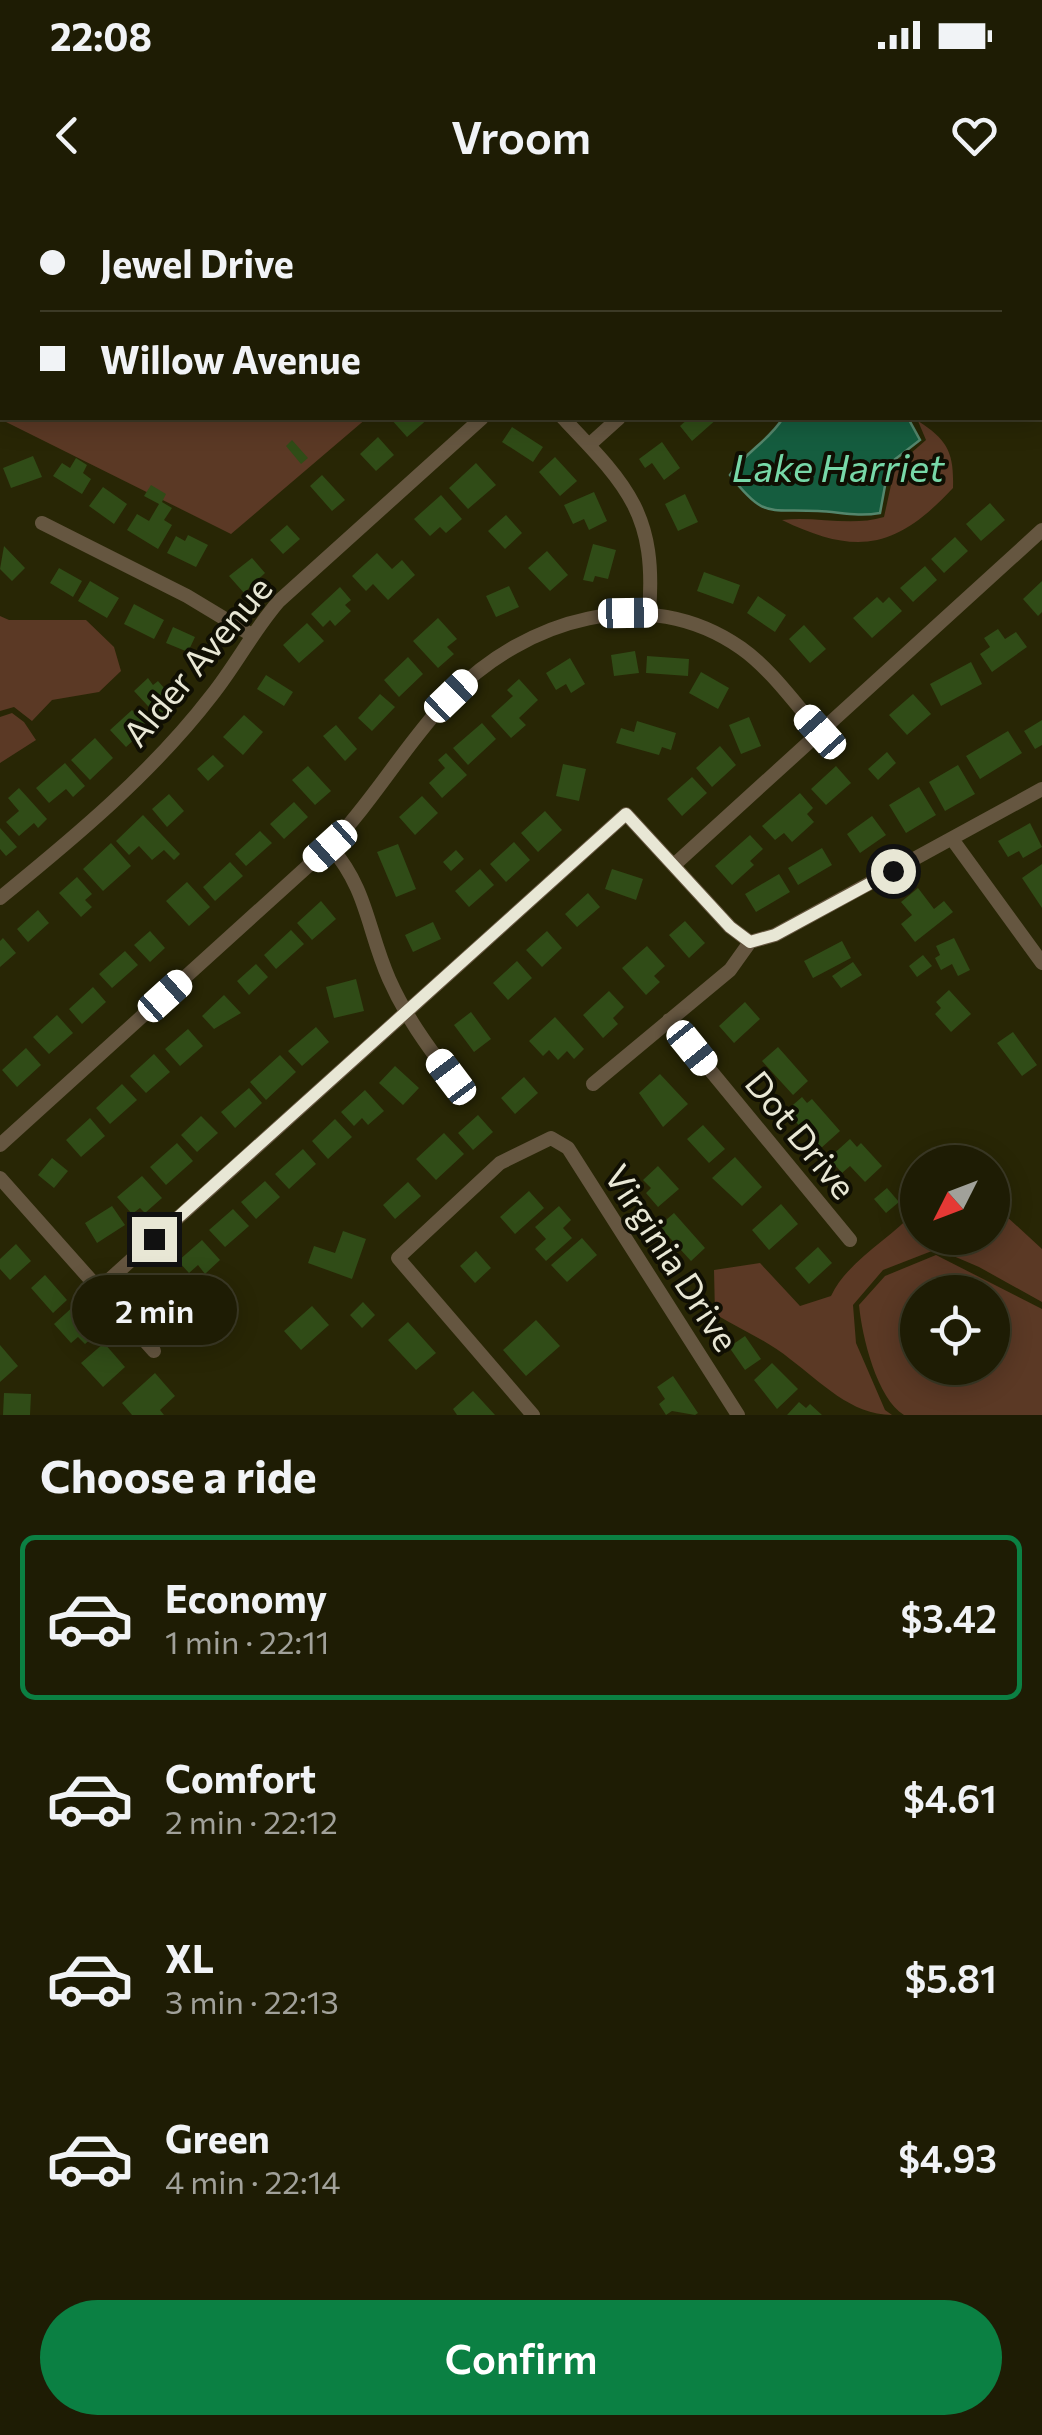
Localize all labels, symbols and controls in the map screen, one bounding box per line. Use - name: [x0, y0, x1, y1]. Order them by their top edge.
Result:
- text: 22:08: [50, 12, 152, 59]
- icon: back: [40, 108, 95, 163]
- text: Vroom: [451, 108, 591, 163]
- icon: heart: [947, 108, 1002, 163]
- text: Jewel Drive: [100, 239, 294, 286]
- text: Willow Avenue: [100, 335, 361, 382]
- water label: Lake Harriet: [732, 443, 946, 490]
- street label: Alder Avenue: [112, 566, 280, 754]
- car: [598, 597, 658, 629]
- car: [419, 664, 483, 728]
- car: [789, 700, 851, 764]
- car: [298, 815, 362, 877]
- route start: [871, 849, 916, 894]
- car: [133, 965, 197, 1027]
- car: [661, 1015, 723, 1081]
- car: [421, 1044, 481, 1110]
- street label: Dot Drive: [737, 1061, 867, 1207]
- north arrow: [900, 1145, 1010, 1255]
- map controls: [900, 1145, 1010, 1385]
- street label: Virginia Drive: [597, 1156, 749, 1358]
- route end: [132, 1217, 177, 1262]
- callout: 2 min: [72, 1274, 236, 1344]
- button: locate: [900, 1275, 1010, 1385]
- text: 2 min: [115, 1290, 194, 1330]
- text: Choose a ride: [40, 1447, 317, 1502]
- icon: car: [45, 1573, 135, 1663]
- text: Economy: [165, 1574, 327, 1621]
- text: $3.42: [900, 1594, 997, 1641]
- text: 1 min · 22:11: [165, 1621, 330, 1661]
- icon: car: [45, 1753, 135, 1843]
- text: Comfort: [165, 1754, 316, 1801]
- text: $4.61: [903, 1774, 997, 1821]
- text: 2 min · 22:12: [165, 1801, 338, 1841]
- icon: car: [45, 1933, 135, 2023]
- text: XL: [165, 1934, 214, 1981]
- text: $5.81: [905, 1954, 997, 2001]
- text: 3 min · 22:13: [165, 1981, 339, 2021]
- icon: car: [45, 2113, 135, 2203]
- text: Green: [165, 2114, 270, 2161]
- text: $4.93: [898, 2134, 997, 2181]
- text: 4 min · 22:14: [165, 2161, 341, 2201]
- button: Confirm: [40, 2300, 1002, 2415]

